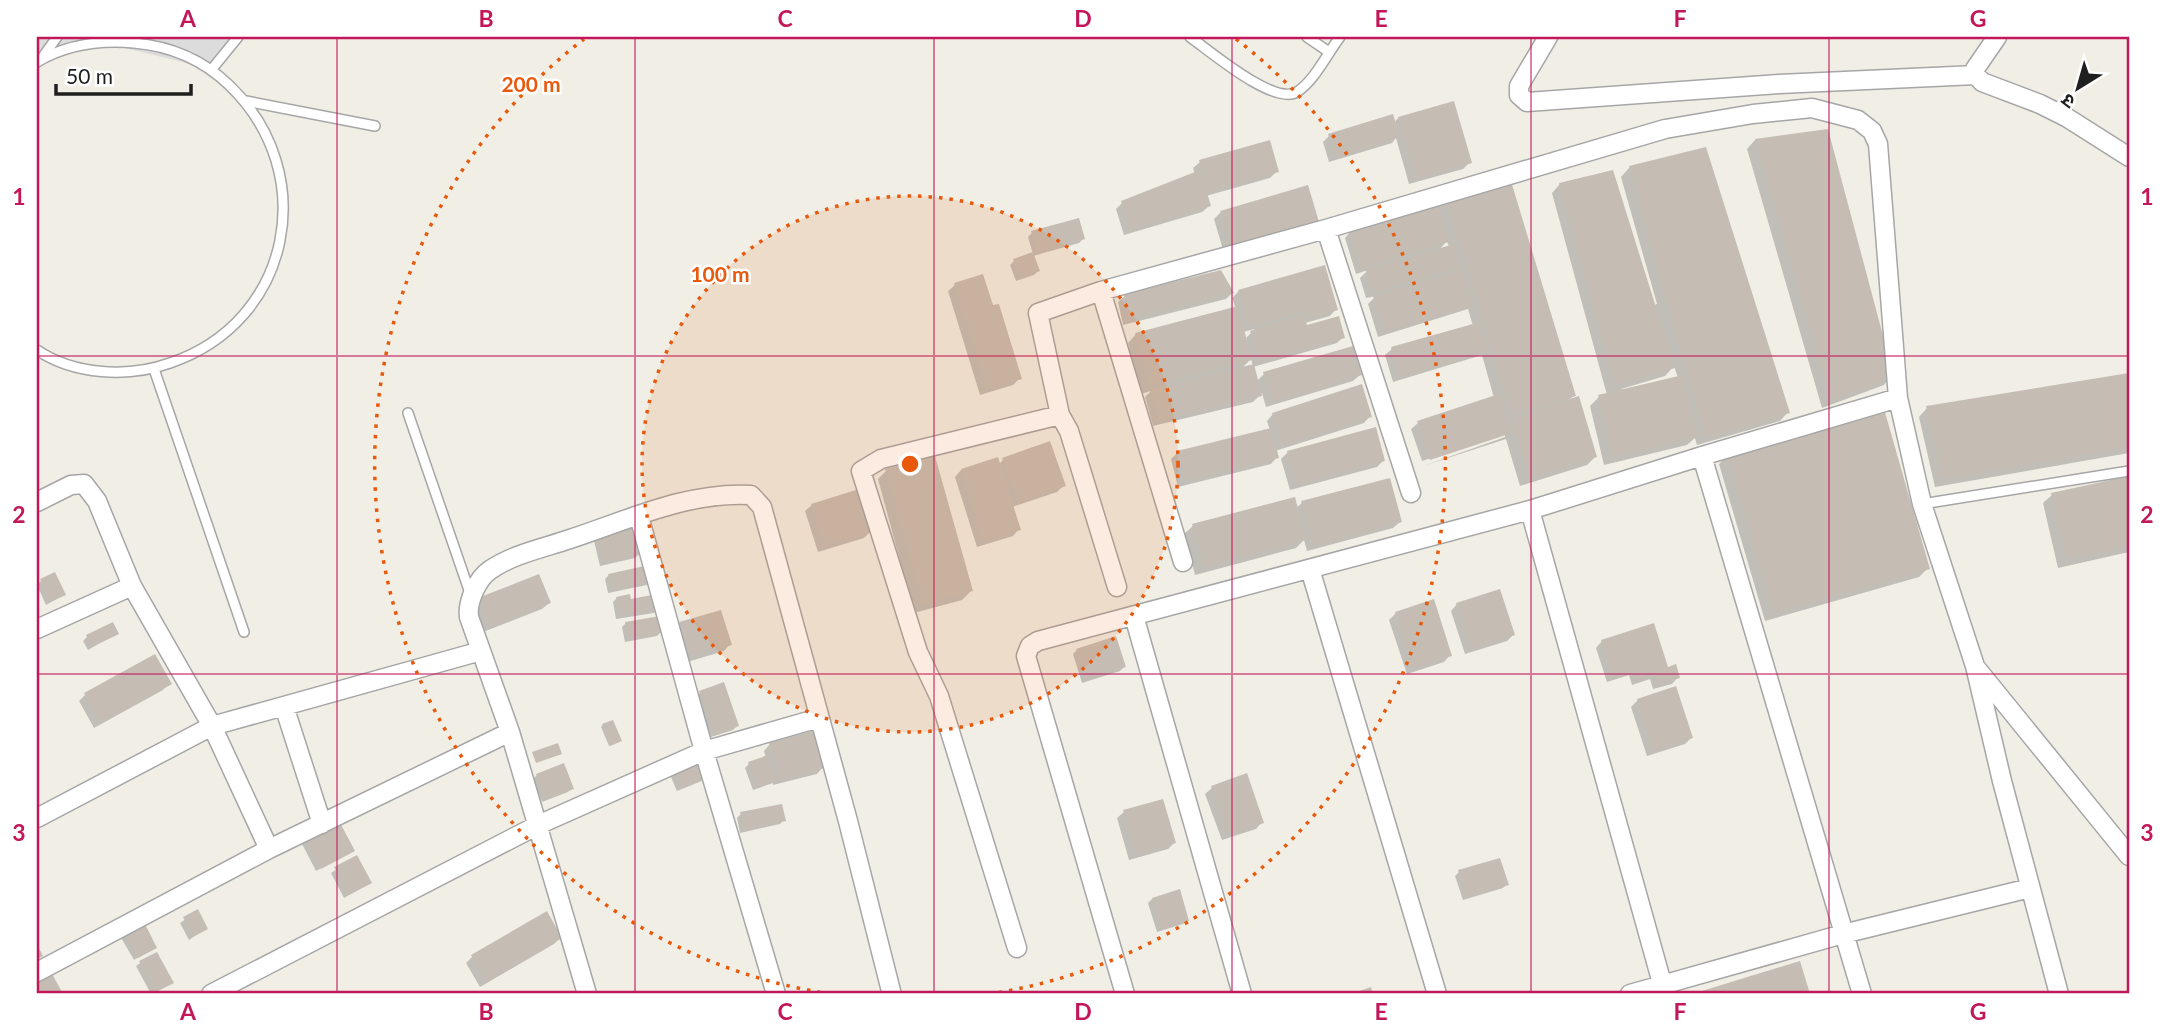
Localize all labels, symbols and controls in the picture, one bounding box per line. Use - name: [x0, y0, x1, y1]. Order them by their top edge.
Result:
- text: A: [179, 4, 197, 32]
- text: B: [478, 4, 494, 32]
- text: C: [777, 4, 793, 32]
- text: D: [1074, 4, 1092, 32]
- text: E: [1374, 4, 1388, 32]
- text: F: [1673, 4, 1687, 32]
- text: G: [1970, 4, 1986, 32]
- scale bar: [56, 52, 191, 96]
- north arrow: [2044, 52, 2114, 122]
- text: 50 m: [66, 63, 113, 88]
- text: 200 m: [501, 71, 561, 96]
- text: उ: [2055, 89, 2079, 115]
- text: 1: [12, 182, 26, 210]
- text: 1: [2140, 182, 2154, 210]
- text: 100 m: [690, 261, 750, 286]
- centre of rings: [898, 452, 922, 476]
- text: 2: [12, 500, 26, 528]
- text: 2: [2140, 500, 2154, 528]
- text: 3: [12, 818, 26, 846]
- text: 3: [2140, 818, 2154, 846]
- text: A: [179, 997, 197, 1025]
- text: B: [478, 997, 494, 1025]
- text: C: [777, 997, 793, 1025]
- text: D: [1074, 997, 1092, 1025]
- text: E: [1374, 997, 1388, 1025]
- text: F: [1673, 997, 1687, 1025]
- text: G: [1970, 997, 1986, 1025]

